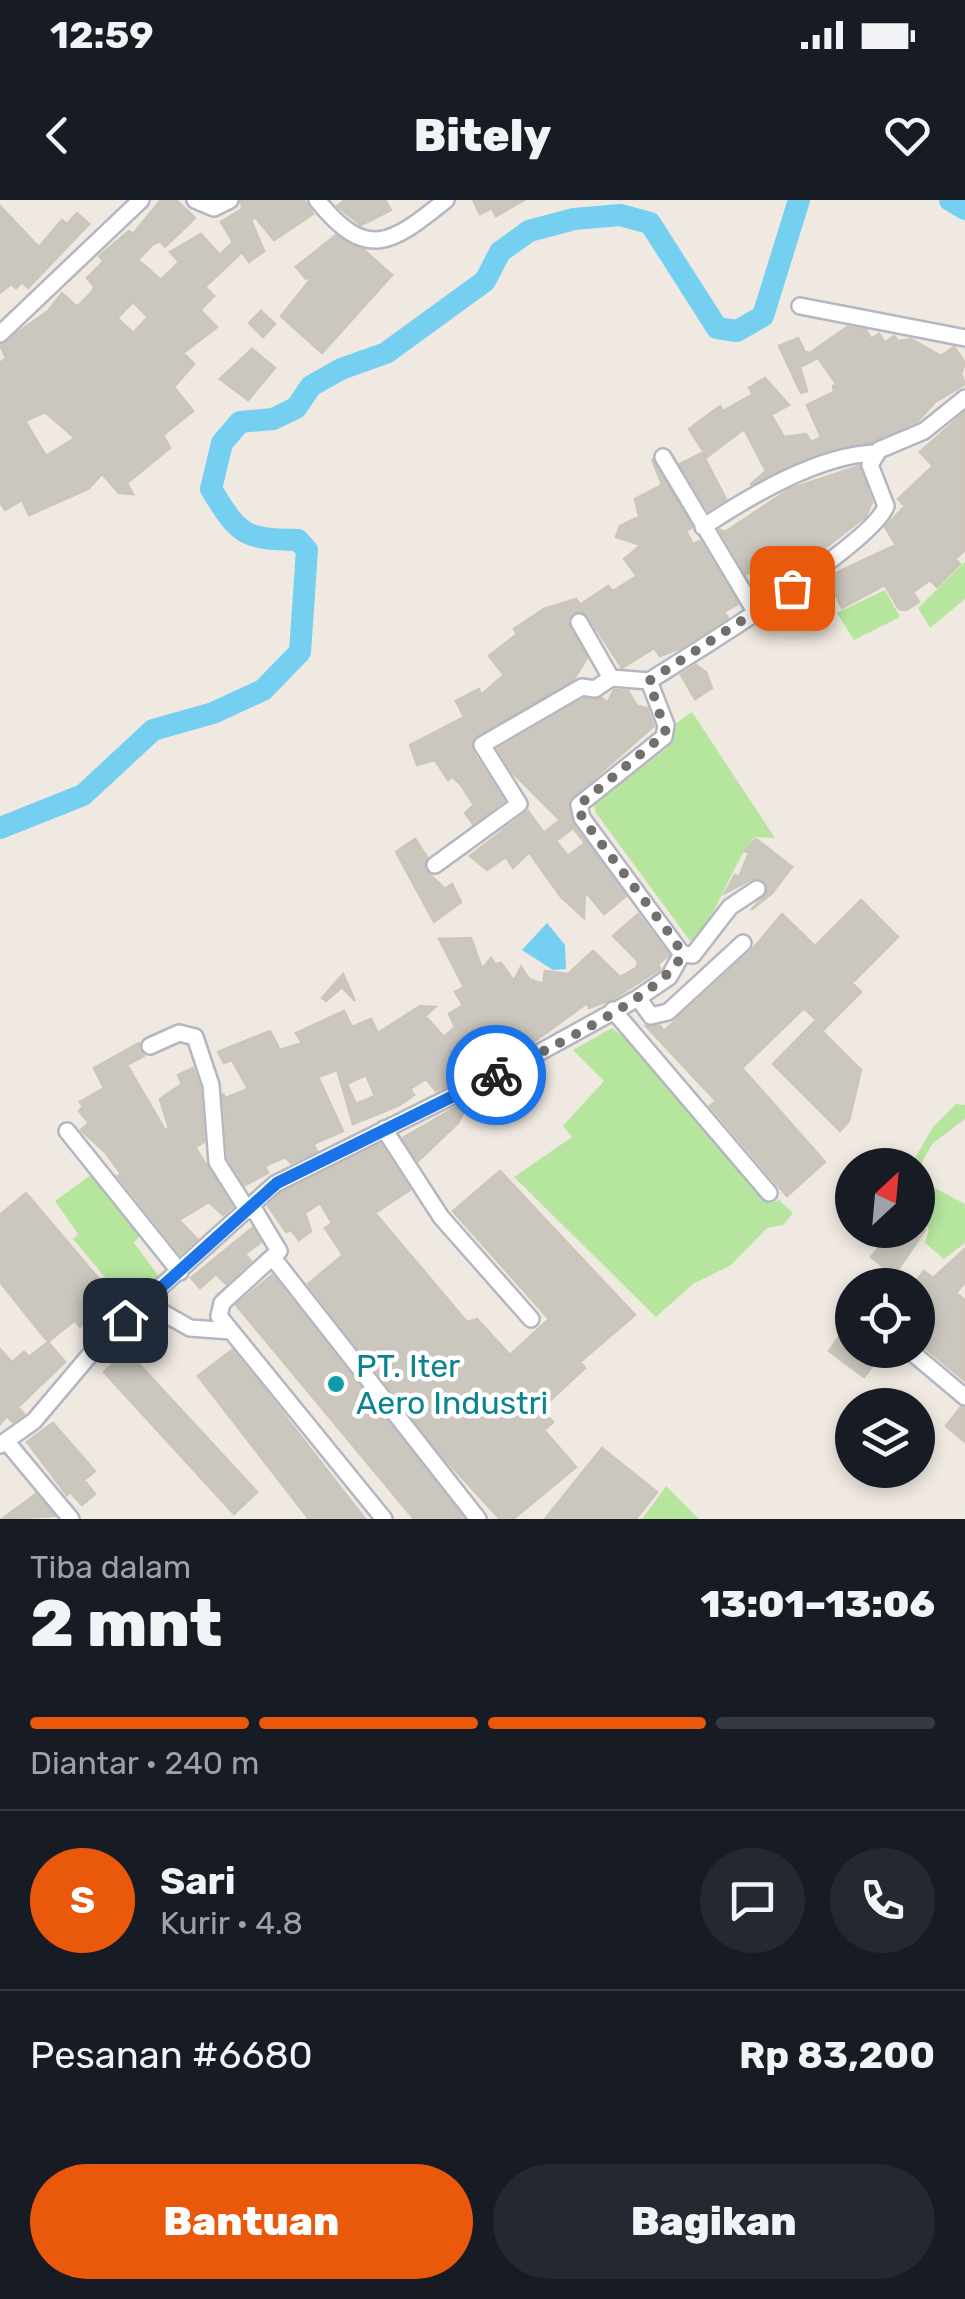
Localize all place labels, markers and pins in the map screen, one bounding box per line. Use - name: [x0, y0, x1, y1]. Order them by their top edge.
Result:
- pin: [750, 546, 835, 631]
- pin: [83, 1278, 168, 1363]
- place label: PT. Iter Aero Industri: [356, 1347, 548, 1422]
- marker: PT. Iter Aero Industri: [325, 1373, 347, 1395]

